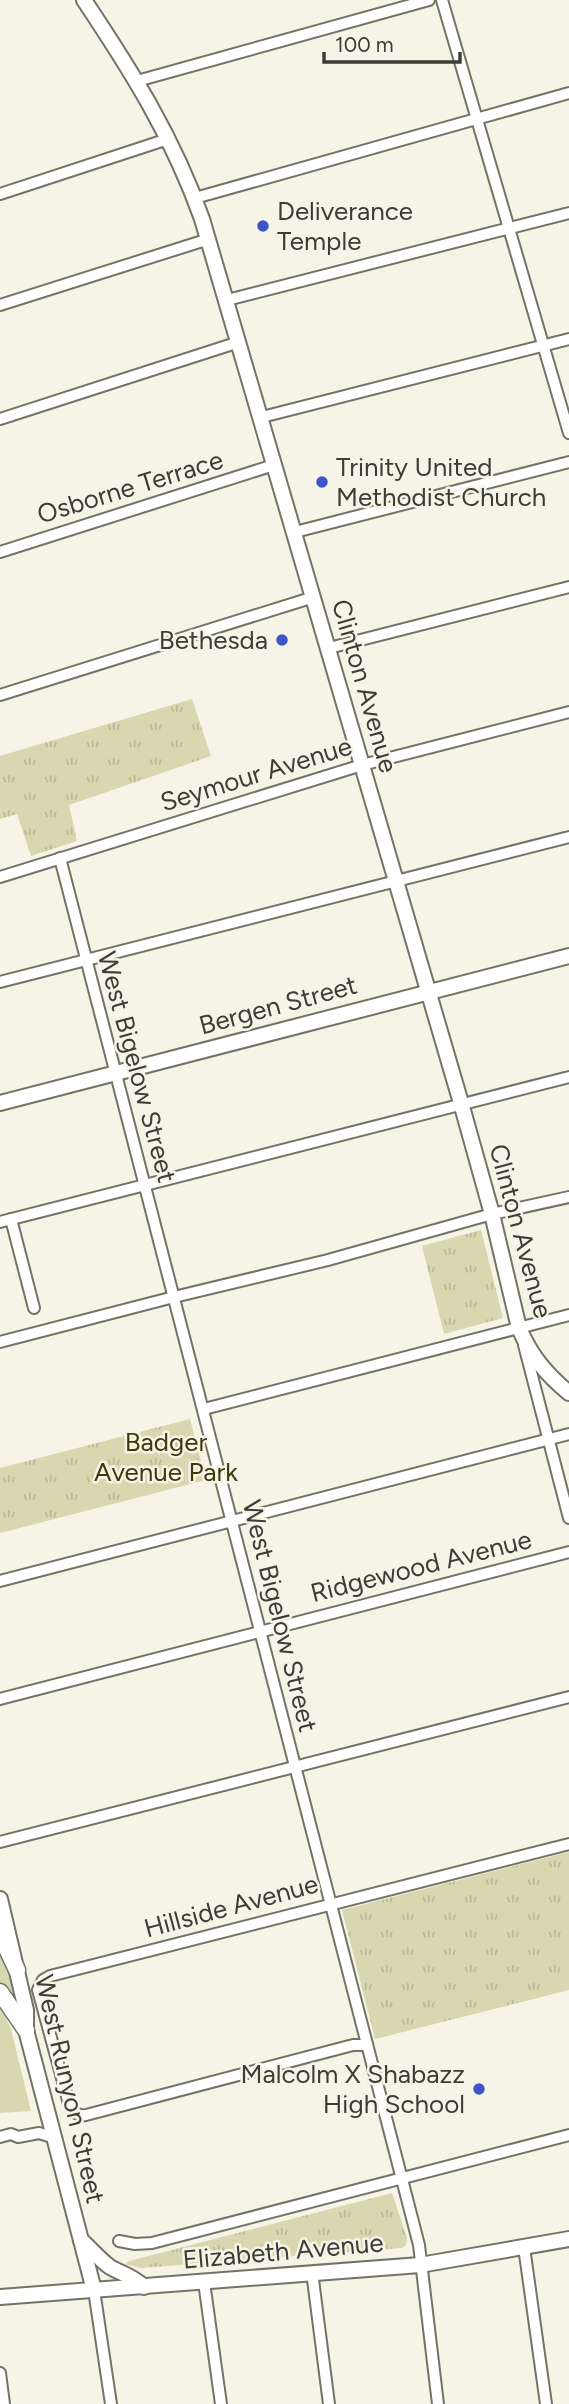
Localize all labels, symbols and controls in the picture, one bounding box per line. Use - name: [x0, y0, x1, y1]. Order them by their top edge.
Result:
- scale bar: [324, 21, 461, 65]
- text: 100 m: [335, 32, 394, 57]
- place label: Deliverance Temple: [277, 195, 413, 257]
- marker: Deliverance Temple: [255, 218, 271, 234]
- street label: Osborne Terrace: [33, 444, 227, 530]
- place label: Trinity United Methodist Church: [336, 451, 546, 513]
- marker: Trinity United Methodist Church: [314, 474, 330, 490]
- street label: Clinton Avenue: [325, 596, 405, 776]
- place label: Bethesda: [159, 624, 268, 656]
- marker: Bethesda: [274, 632, 290, 648]
- street label: Seymour Avenue: [156, 730, 356, 818]
- street label: West Bigelow Street: [91, 948, 183, 1186]
- street label: Bergen Street: [196, 969, 361, 1041]
- street label: Clinton Avenue: [482, 1141, 560, 1321]
- park label: Badger Avenue Park: [94, 1426, 238, 1488]
- street label: West Bigelow Street: [236, 1497, 324, 1735]
- street label: Ridgewood Avenue: [307, 1523, 535, 1609]
- street label: Hillside Avenue: [140, 1867, 322, 1945]
- street label: West Runyon Street: [28, 1972, 112, 2207]
- place label: Malcolm X Shabazz High School: [240, 2058, 465, 2120]
- marker: Malcolm X Shabazz High School: [471, 2081, 487, 2097]
- street label: Elizabeth Avenue: [181, 2226, 385, 2276]

